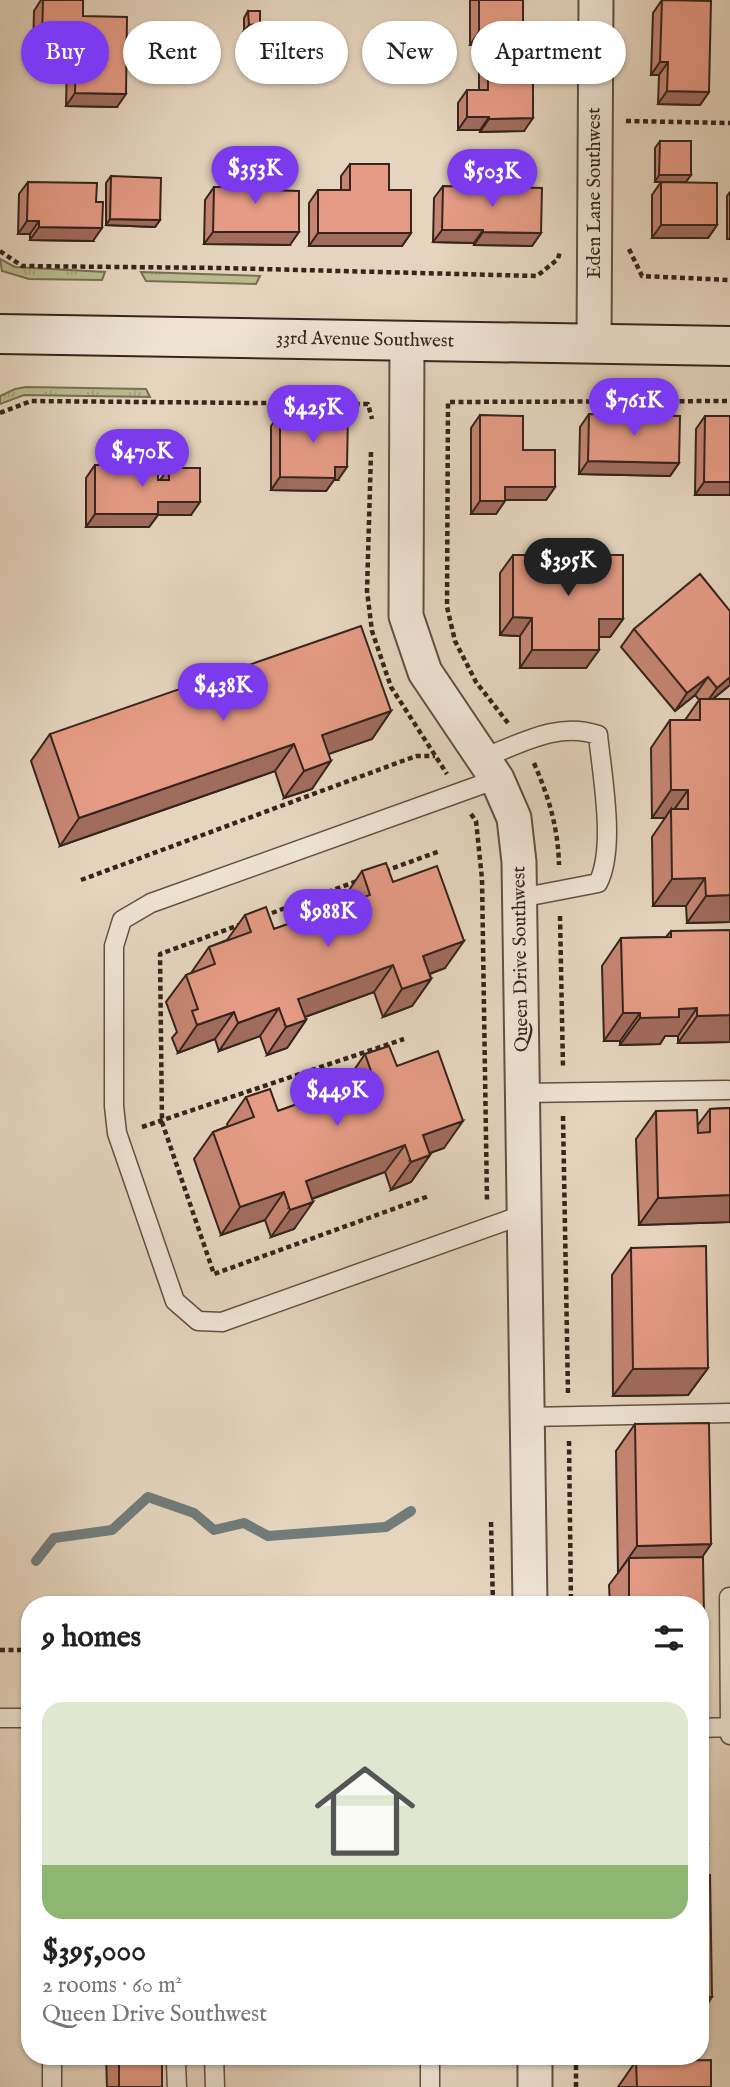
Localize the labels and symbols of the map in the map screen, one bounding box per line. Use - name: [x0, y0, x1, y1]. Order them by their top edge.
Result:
- street label: Eden Lane Southwest: [583, 107, 607, 279]
- pin: $353K: [206, 146, 304, 206]
- pin: $503K: [443, 150, 541, 209]
- street label: 33rd Avenue Southwest: [276, 326, 455, 354]
- pin: $761K: [585, 378, 683, 438]
- pin: $425K: [264, 386, 362, 445]
- pin: $470K: [93, 430, 191, 489]
- pin: $395K: [519, 538, 617, 598]
- pin: $438K: [174, 664, 272, 723]
- street label: Queen Drive Southwest: [507, 865, 535, 1052]
- pin: $988K: [279, 890, 377, 949]
- pin: $449K: [288, 1068, 386, 1128]

